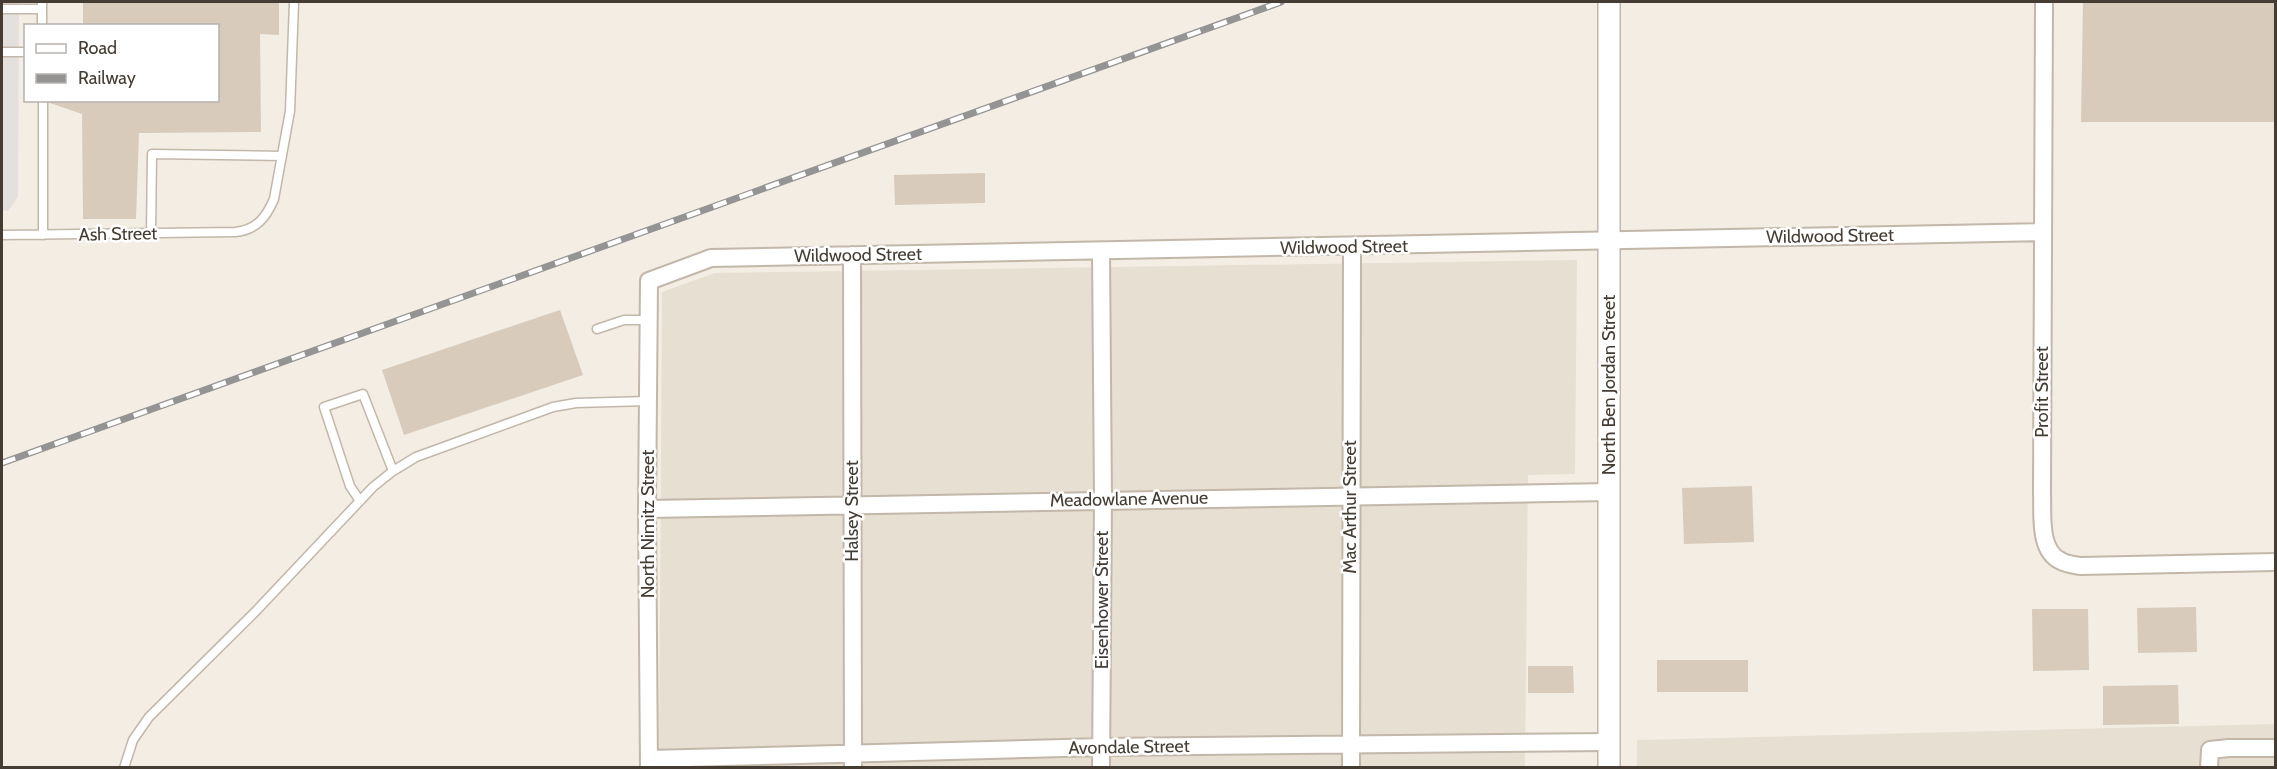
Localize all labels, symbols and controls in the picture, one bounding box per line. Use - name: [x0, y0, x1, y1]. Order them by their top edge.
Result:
- legend: [24, 24, 219, 102]
- text: Road: [78, 37, 117, 59]
- text: Railway: [78, 67, 136, 89]
- street label: Ash Street: [79, 222, 157, 246]
- street label: Wildwood Street: [1766, 224, 1894, 248]
- street label: Wildwood Street: [1280, 235, 1408, 259]
- street label: Wildwood Street: [794, 243, 922, 267]
- street label: North Ben Jordan Street: [1598, 295, 1620, 475]
- street label: Profit Street: [2031, 346, 2053, 438]
- street label: Mac Arthur Street: [1339, 440, 1361, 574]
- street label: North Nimitz Street: [637, 450, 659, 598]
- street label: Halsey Street: [841, 460, 863, 562]
- street label: Meadowlane Avenue: [1050, 487, 1208, 511]
- street label: Eisenhower Street: [1091, 531, 1113, 669]
- street label: Avondale Street: [1068, 735, 1190, 759]

